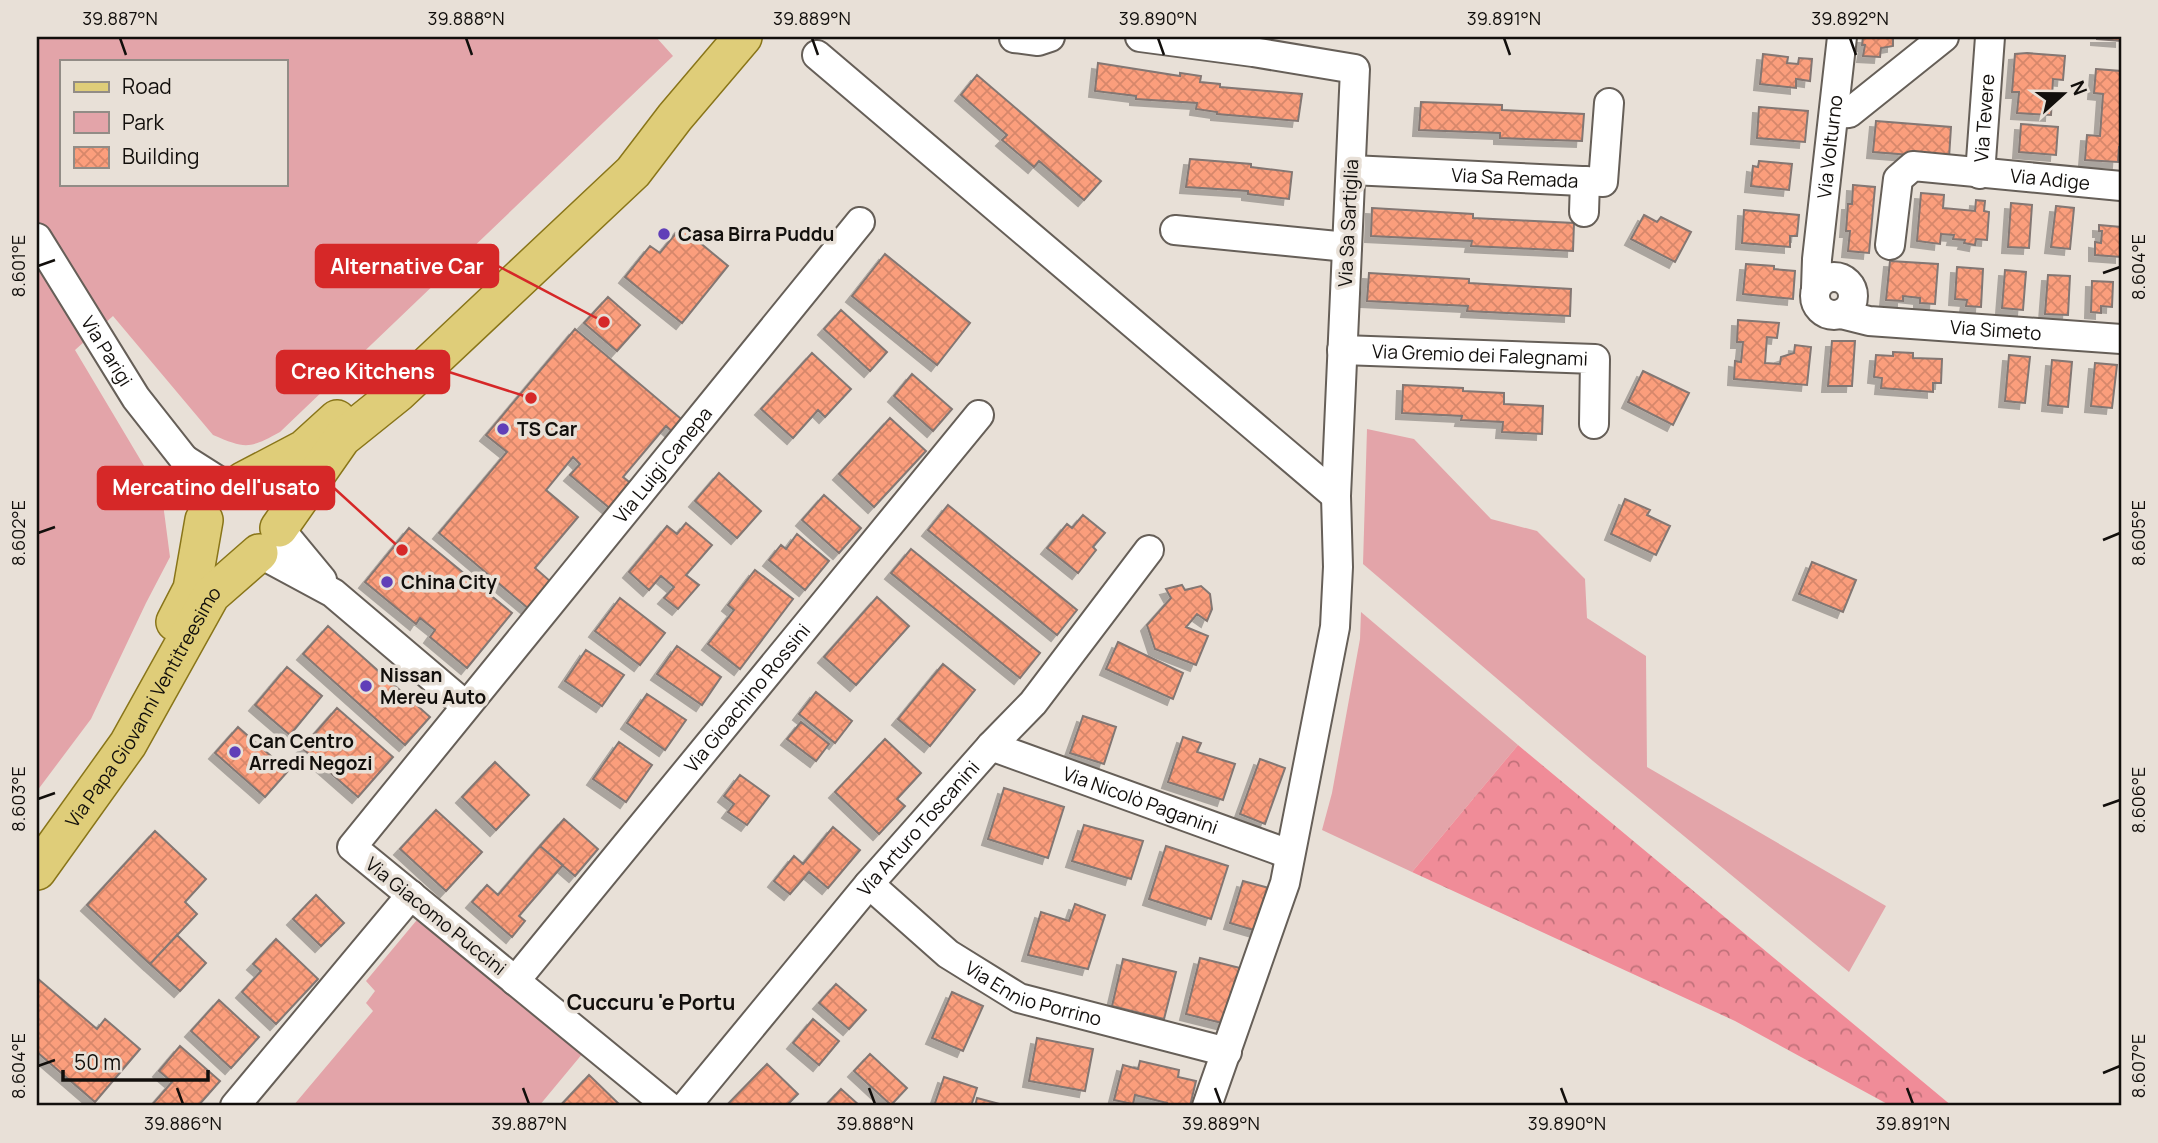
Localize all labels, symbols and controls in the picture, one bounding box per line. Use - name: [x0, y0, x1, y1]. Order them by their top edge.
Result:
- text: 39.887°N: [82, 6, 158, 30]
- text: 39.888°N: [427, 6, 505, 30]
- text: 39.889°N: [773, 6, 851, 30]
- text: 39.890°N: [1119, 6, 1197, 30]
- text: 39.891°N: [1467, 6, 1541, 30]
- text: 39.892°N: [1811, 6, 1889, 30]
- legend: [60, 60, 287, 186]
- north arrow: [2028, 60, 2098, 130]
- text: Road: [122, 72, 172, 100]
- street label: Via Tevere: [1968, 73, 2000, 163]
- text: N: [2064, 77, 2093, 99]
- street label: Via Volturno: [1811, 94, 1848, 200]
- text: Park: [122, 108, 164, 136]
- text: Building: [122, 142, 199, 170]
- street label: Via Sa Sartiglia: [1332, 159, 1364, 287]
- street label: Via Sa Remada: [1451, 162, 1579, 194]
- street label: Via Adige: [2009, 162, 2091, 196]
- place label: Casa Birra Puddu: [678, 221, 834, 247]
- marker: Casa Birra Puddu: [656, 226, 672, 242]
- text: 8.604°E: [2126, 234, 2150, 300]
- text: 8.601°E: [6, 235, 30, 297]
- callout: Alternative Car: [316, 245, 498, 287]
- text: Alternative Car: [330, 252, 484, 280]
- street label: Via Parigi: [75, 311, 139, 391]
- street label: Via Simeto: [1949, 314, 2042, 346]
- street label: Via Gremio dei Falegnami: [1372, 338, 1588, 372]
- callout: Creo Kitchens: [277, 351, 449, 393]
- text: Creo Kitchens: [291, 357, 435, 385]
- street label: Via Luigi Canepa: [607, 401, 718, 529]
- place label: TS Car: [517, 416, 578, 442]
- marker: TS Car: [495, 421, 511, 437]
- callout: Mercatino dell'usato: [98, 467, 334, 509]
- text: Mercatino dell'usato: [112, 473, 320, 501]
- text: 8.602°E: [6, 500, 30, 566]
- text: 8.605°E: [2126, 500, 2150, 566]
- place label: China City: [401, 569, 497, 595]
- marker: China City: [379, 574, 395, 590]
- street label: Via Papa Giovanni Ventitreesimo: [59, 579, 226, 833]
- street label: Via Gioachino Rossini: [678, 618, 816, 778]
- place label: Nissan Mereu Auto: [380, 662, 486, 710]
- marker: Nissan Mereu Auto: [358, 678, 374, 694]
- place label: Can Centro Arredi Negozi: [249, 728, 373, 776]
- marker: Can Centro Arredi Negozi: [227, 744, 243, 760]
- street label: Via Arturo Toscanini: [851, 755, 985, 902]
- street label: Via Nicolò Paganini: [1059, 760, 1222, 840]
- text: 8.603°E: [6, 766, 30, 832]
- text: 8.606°E: [2126, 767, 2150, 833]
- street label: Via Giacomo Puccini: [360, 851, 512, 981]
- street label: Via Ennio Porrino: [960, 955, 1105, 1032]
- district label: Cuccuru 'e Portu: [567, 988, 735, 1016]
- text: 8.604°E: [6, 1033, 30, 1099]
- text: 8.607°E: [2126, 1034, 2150, 1098]
- scale bar: [63, 1038, 208, 1082]
- text: 50 m: [74, 1048, 121, 1076]
- text: 39.886°N: [144, 1111, 222, 1135]
- text: 39.887°N: [491, 1111, 567, 1135]
- text: 39.888°N: [836, 1111, 914, 1135]
- text: 39.889°N: [1182, 1111, 1260, 1135]
- text: 39.890°N: [1528, 1111, 1606, 1135]
- text: 39.891°N: [1876, 1111, 1950, 1135]

